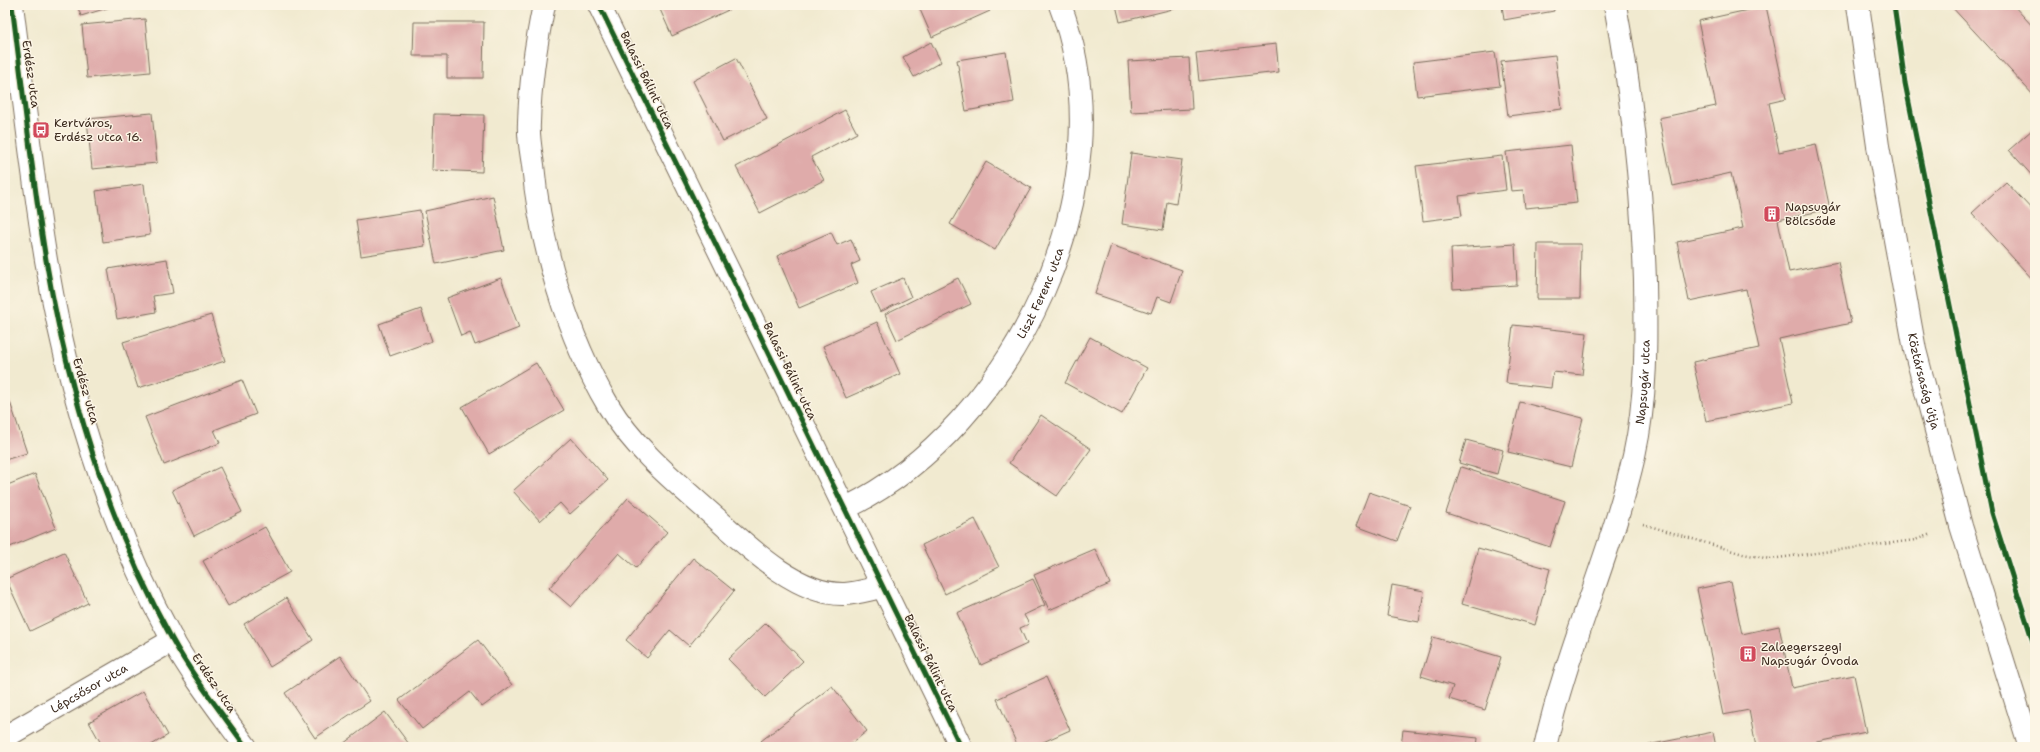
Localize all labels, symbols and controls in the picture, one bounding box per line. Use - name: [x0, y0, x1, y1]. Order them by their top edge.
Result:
- street label: Balassi Bálint utca: [616, 28, 678, 132]
- street label: Erdész utca: [18, 39, 44, 110]
- place label: Kertváros, Erdész utca 16.: [54, 115, 142, 145]
- bus stop icon: Kertváros, Erdész utca 16.: [31, 120, 51, 140]
- place label: Napsugár Bölcsőde: [1785, 199, 1841, 229]
- building icon: Napsugár Bölcsőde: [1762, 204, 1782, 224]
- street label: Liszt Ferenc utca: [1013, 245, 1068, 342]
- street label: Balassi Bálint utca: [759, 319, 821, 423]
- street label: Köztársaság útja: [1904, 332, 1944, 432]
- street label: Napsugár utca: [1632, 339, 1653, 426]
- street label: Erdész utca: [69, 356, 103, 427]
- street label: Balassi Bálint utca: [900, 611, 962, 715]
- place label: Zalaegerszegi Napsugár Óvoda: [1761, 639, 1859, 669]
- building icon: Zalaegerszegi Napsugár Óvoda: [1738, 644, 1758, 664]
- street label: Erdész utca: [188, 650, 240, 716]
- street label: Lépcsősor utca: [48, 660, 131, 717]

